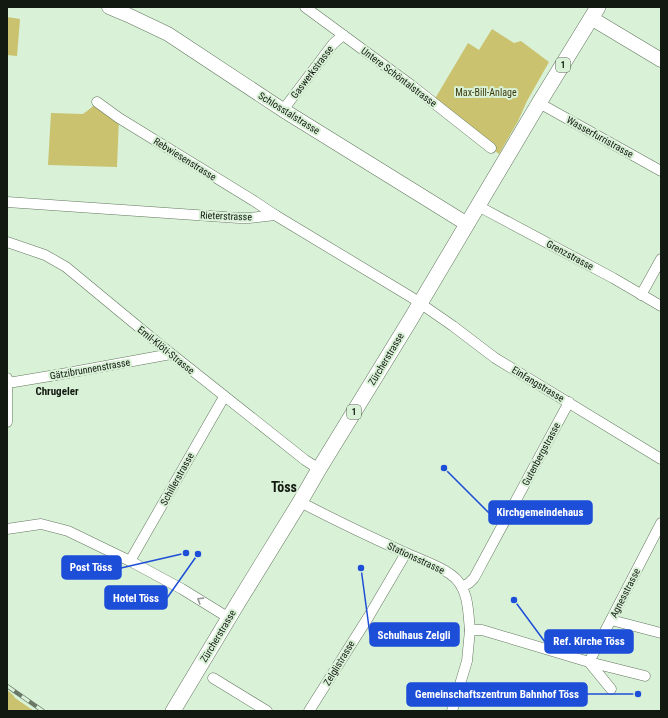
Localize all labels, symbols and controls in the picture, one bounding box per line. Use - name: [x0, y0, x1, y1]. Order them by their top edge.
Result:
- street label: Gaswerkstrasse: [289, 43, 336, 100]
- street label: Untere Schöntalstrasse: [359, 45, 439, 109]
- road number: 1: [556, 58, 570, 72]
- park label: Max-Bill-Anlage: [455, 87, 517, 98]
- street label: Schlosstalstrasse: [256, 90, 322, 136]
- street label: Wasserfurristrasse: [565, 114, 636, 160]
- street label: Rebwiesenstrasse: [152, 135, 218, 183]
- street label: Rieterstrasse: [200, 210, 252, 222]
- street label: Grenzstrasse: [545, 238, 596, 272]
- street label: Emil-Klöti-Strasse: [135, 324, 197, 376]
- street label: Zürcherstrasse: [366, 331, 406, 387]
- street label: Gätzibrunnenstrasse: [49, 356, 131, 381]
- street label: Einfangstrasse: [510, 364, 566, 404]
- district label: Chrugeler: [35, 385, 79, 398]
- road number: 1: [347, 405, 361, 419]
- street label: Gutenbergstrasse: [520, 420, 562, 487]
- street label: Schillerstrasse: [158, 451, 196, 507]
- district label: Töss: [271, 479, 297, 495]
- callout: Kirchgemeindehaus: [489, 501, 592, 524]
- text: Kirchgemeindehaus: [497, 506, 584, 519]
- street label: Stationsstrasse: [386, 540, 447, 576]
- callout: Post Töss: [62, 556, 121, 579]
- text: Post Töss: [70, 561, 112, 574]
- street label: Agnesstrasse: [608, 566, 642, 619]
- callout: Hotel Töss: [105, 586, 167, 609]
- text: Hotel Töss: [113, 592, 159, 605]
- one-way arrow: [197, 597, 204, 604]
- street label: Zürcherstrasse: [198, 608, 238, 664]
- callout: Schulhaus Zelgli: [370, 623, 459, 646]
- text: Schulhaus Zelgli: [378, 629, 451, 642]
- callout: Ref. Kirche Töss: [545, 630, 633, 653]
- text: Ref. Kirche Töss: [553, 635, 625, 648]
- street label: Zelglistrasse: [321, 638, 357, 688]
- callout: Gemeinschaftszentrum Bahnhof Töss: [407, 683, 587, 706]
- text: Gemeinschaftszentrum Bahnhof Töss: [415, 688, 579, 701]

